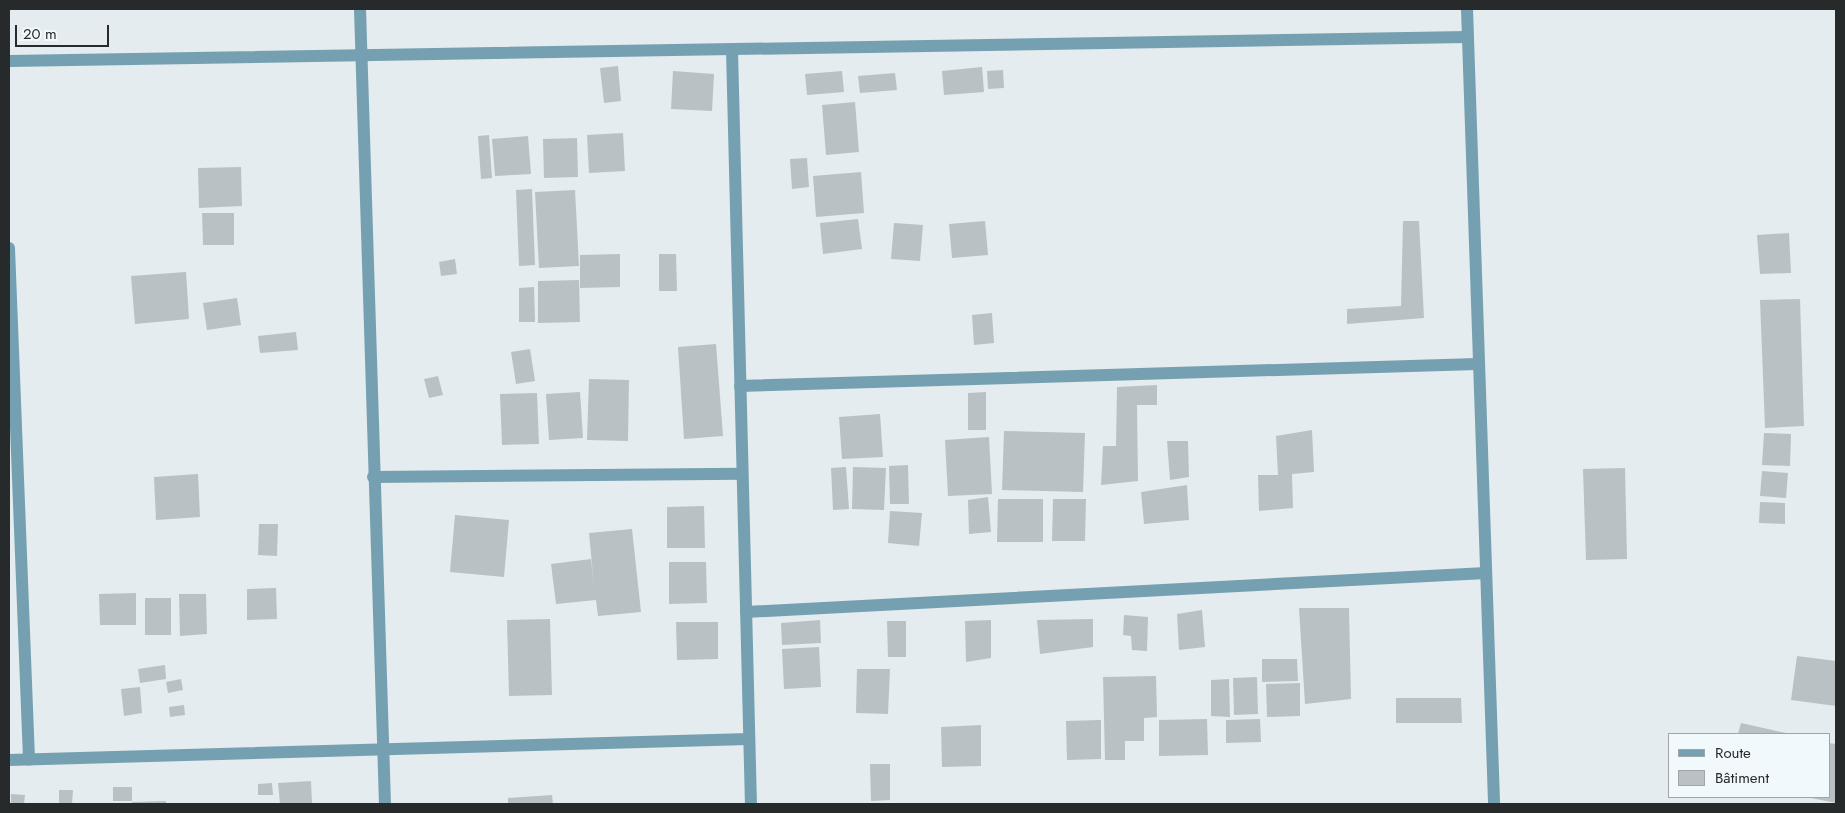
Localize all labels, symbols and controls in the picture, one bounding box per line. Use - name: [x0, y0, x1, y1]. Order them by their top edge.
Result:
- scale bar: [18, 15, 111, 47]
- text: 20 m: [23, 23, 57, 45]
- legend: [1668, 733, 1830, 798]
- text: Route: [1715, 742, 1751, 764]
- text: Bâtiment: [1715, 767, 1769, 789]

